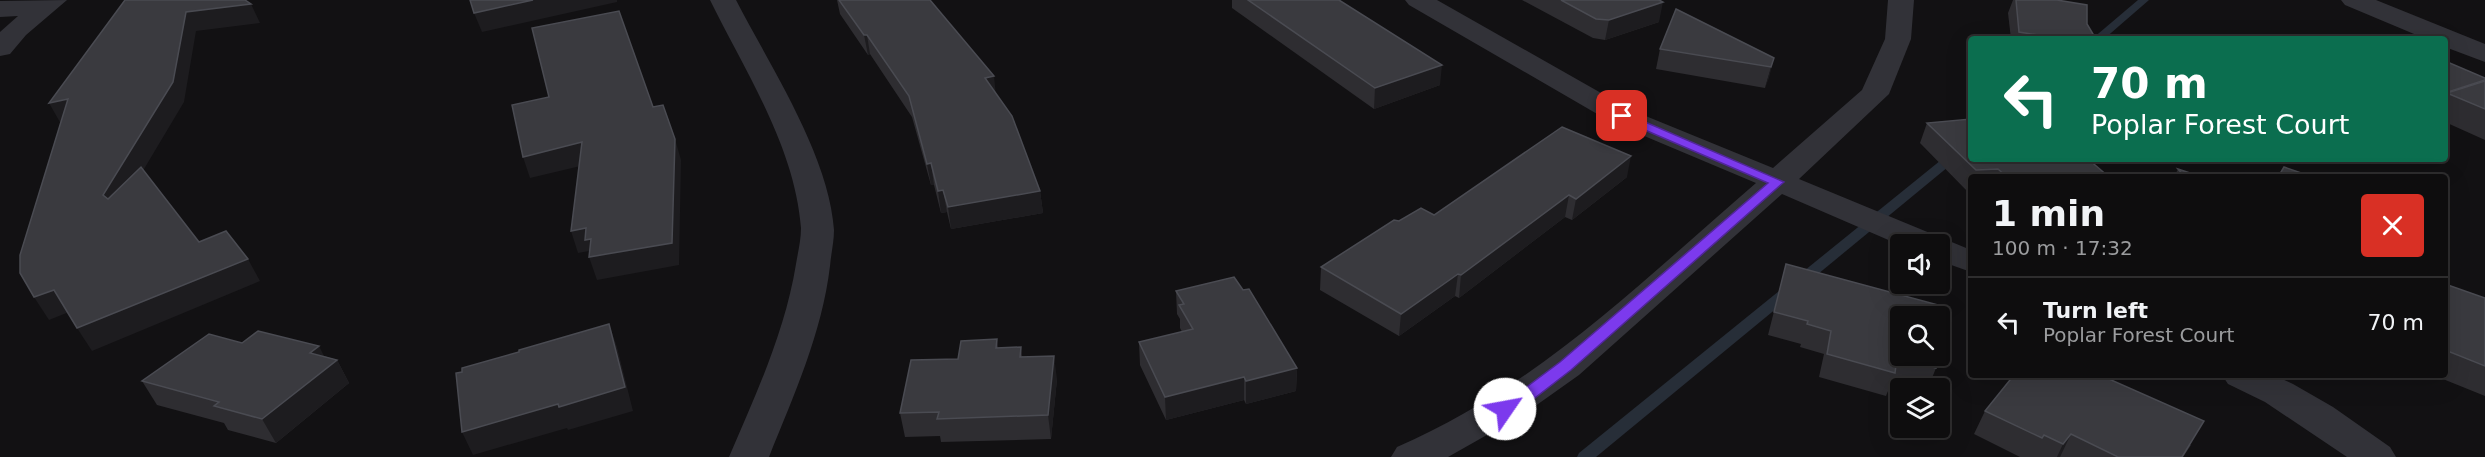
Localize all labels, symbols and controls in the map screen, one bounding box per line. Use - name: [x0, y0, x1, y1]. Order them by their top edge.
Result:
- text: 70 m: [2091, 59, 2208, 108]
- icon: left: [1992, 60, 2070, 138]
- pin: [1596, 90, 1647, 141]
- icon: arrive: [1605, 99, 1638, 132]
- text: Poplar Forest Court: [2091, 109, 2349, 140]
- text: 1 min: [1992, 193, 2105, 234]
- button: close: [2361, 194, 2424, 257]
- map controls: [1890, 234, 1950, 438]
- button: sound: [1890, 234, 1950, 294]
- text: 100 m · 17:32: [1992, 236, 2133, 260]
- text: Turn left: [2043, 298, 2148, 323]
- button: search: [1890, 306, 1950, 366]
- icon: left: [1992, 306, 2025, 339]
- text: 70 m: [2368, 310, 2424, 335]
- text: Poplar Forest Court: [2043, 323, 2234, 347]
- position arrow: [1473, 377, 1537, 441]
- button: layers: [1890, 378, 1950, 438]

